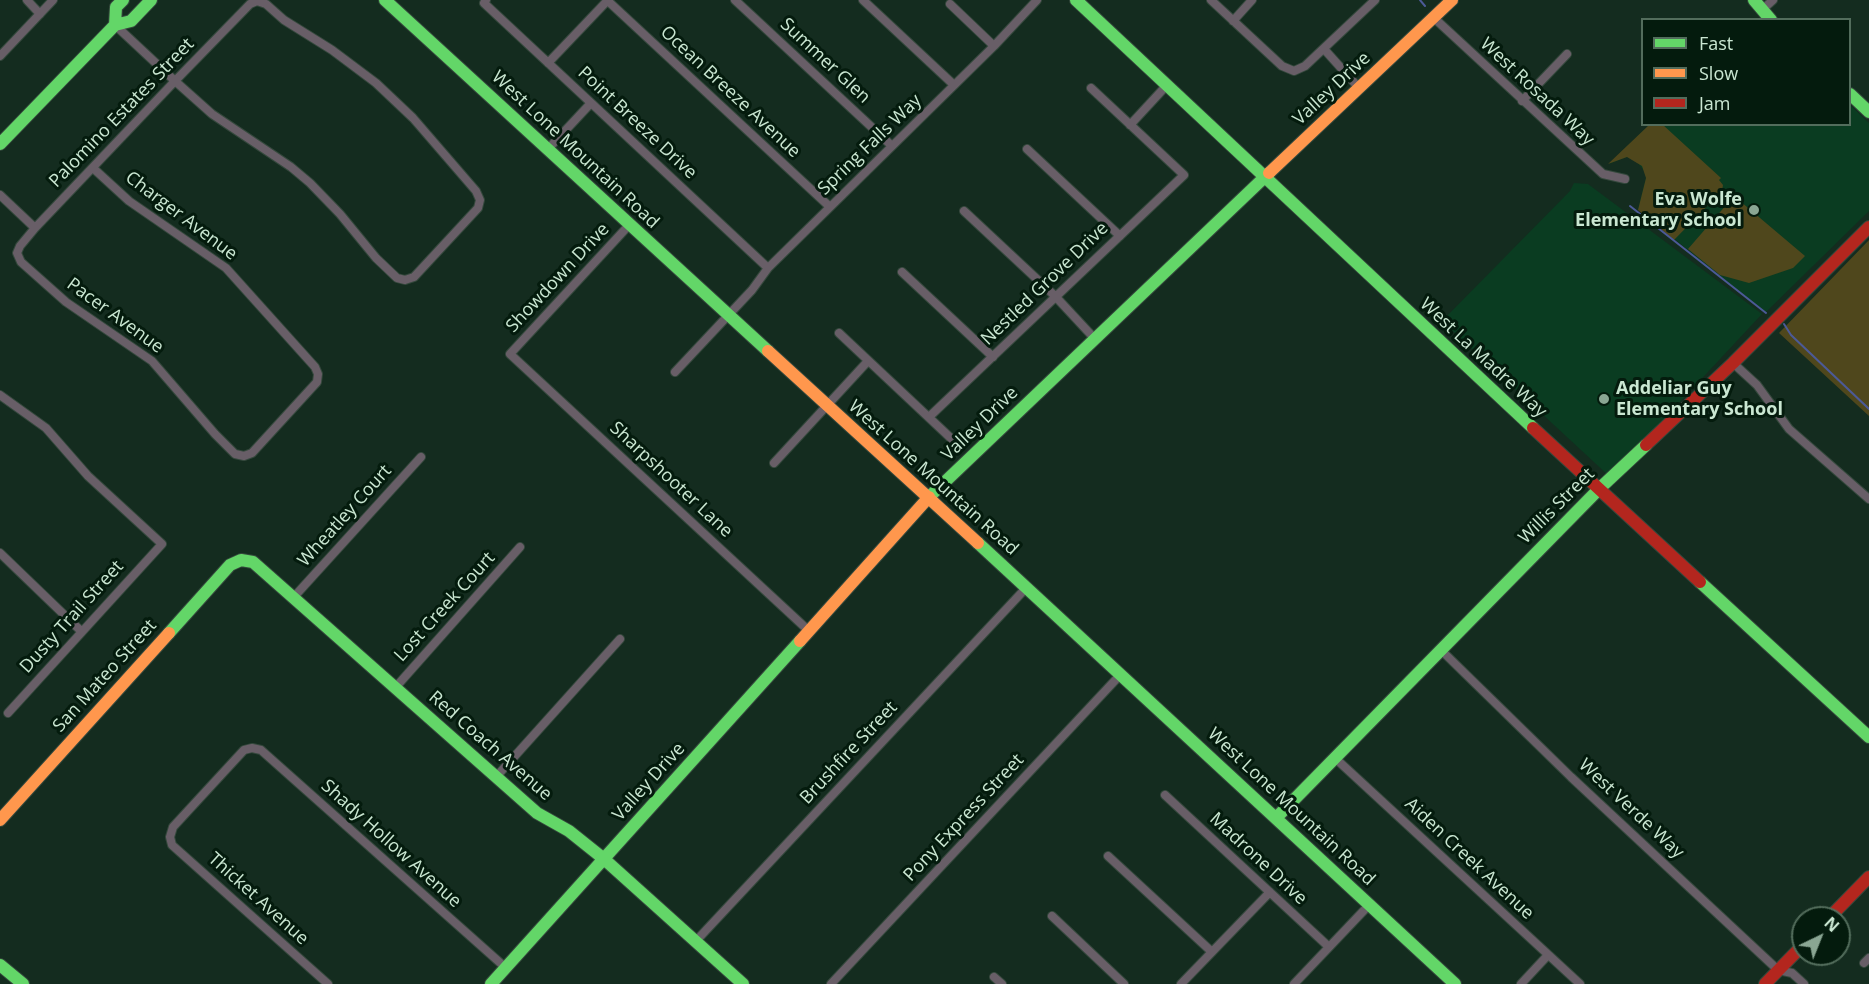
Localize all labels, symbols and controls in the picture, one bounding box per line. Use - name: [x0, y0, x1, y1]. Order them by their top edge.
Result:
- street label: Summer Glen: [776, 14, 874, 108]
- legend: [1641, 18, 1851, 126]
- street label: Ocean Breeze Avenue: [656, 22, 804, 162]
- text: Fast: [1699, 31, 1733, 55]
- street label: Palomino Estates Street: [45, 34, 199, 192]
- street label: West Rosada Way: [1475, 34, 1599, 150]
- street label: Valley Drive: [1289, 48, 1375, 130]
- text: Slow: [1699, 61, 1738, 85]
- street label: Point Breeze Drive: [573, 62, 701, 184]
- street label: West Lone Mountain Road: [487, 67, 663, 233]
- street label: Spring Falls Way: [814, 90, 926, 200]
- text: Jam: [1699, 91, 1731, 115]
- street label: Charger Avenue: [121, 167, 241, 265]
- place label: Eva Wolfe Elementary School: [1575, 189, 1742, 232]
- marker: Eva Wolfe Elementary School: [1747, 203, 1761, 217]
- street label: Nestled Grove Drive: [977, 218, 1113, 350]
- street label: Showdown Drive: [502, 219, 614, 337]
- street label: Pacer Avenue: [62, 274, 168, 358]
- street label: West La Madre Way: [1415, 294, 1551, 422]
- place label: Addeliar Guy Elementary School: [1616, 378, 1783, 420]
- street label: Valley Drive: [937, 382, 1023, 466]
- marker: Addeliar Guy Elementary School: [1597, 392, 1611, 406]
- street label: West Lone Mountain Road: [844, 396, 1022, 560]
- street label: Sharpshooter Lane: [605, 418, 737, 542]
- street label: Wheatley Court: [294, 461, 396, 571]
- street label: Willis Street: [1515, 464, 1599, 548]
- street label: Lost Creek Court: [390, 548, 500, 666]
- street label: Dusty Trail Street: [16, 556, 128, 678]
- street label: San Mateo Street: [49, 615, 161, 737]
- street label: Red Coach Avenue: [424, 687, 556, 805]
- street label: Brushfire Street: [796, 697, 902, 809]
- street label: West Lone Mountain Road: [1203, 724, 1379, 890]
- street label: Valley Drive: [608, 738, 690, 826]
- street label: Pony Express Street: [899, 750, 1029, 886]
- street label: West Verde Way: [1574, 755, 1688, 863]
- street label: Shady Hollow Avenue: [317, 775, 465, 913]
- street label: Aiden Creek Avenue: [1400, 794, 1538, 924]
- street label: Madrone Drive: [1205, 808, 1311, 910]
- street label: Thicket Avenue: [203, 848, 313, 950]
- north arrow: [1791, 906, 1851, 966]
- text: N: [1820, 912, 1844, 937]

